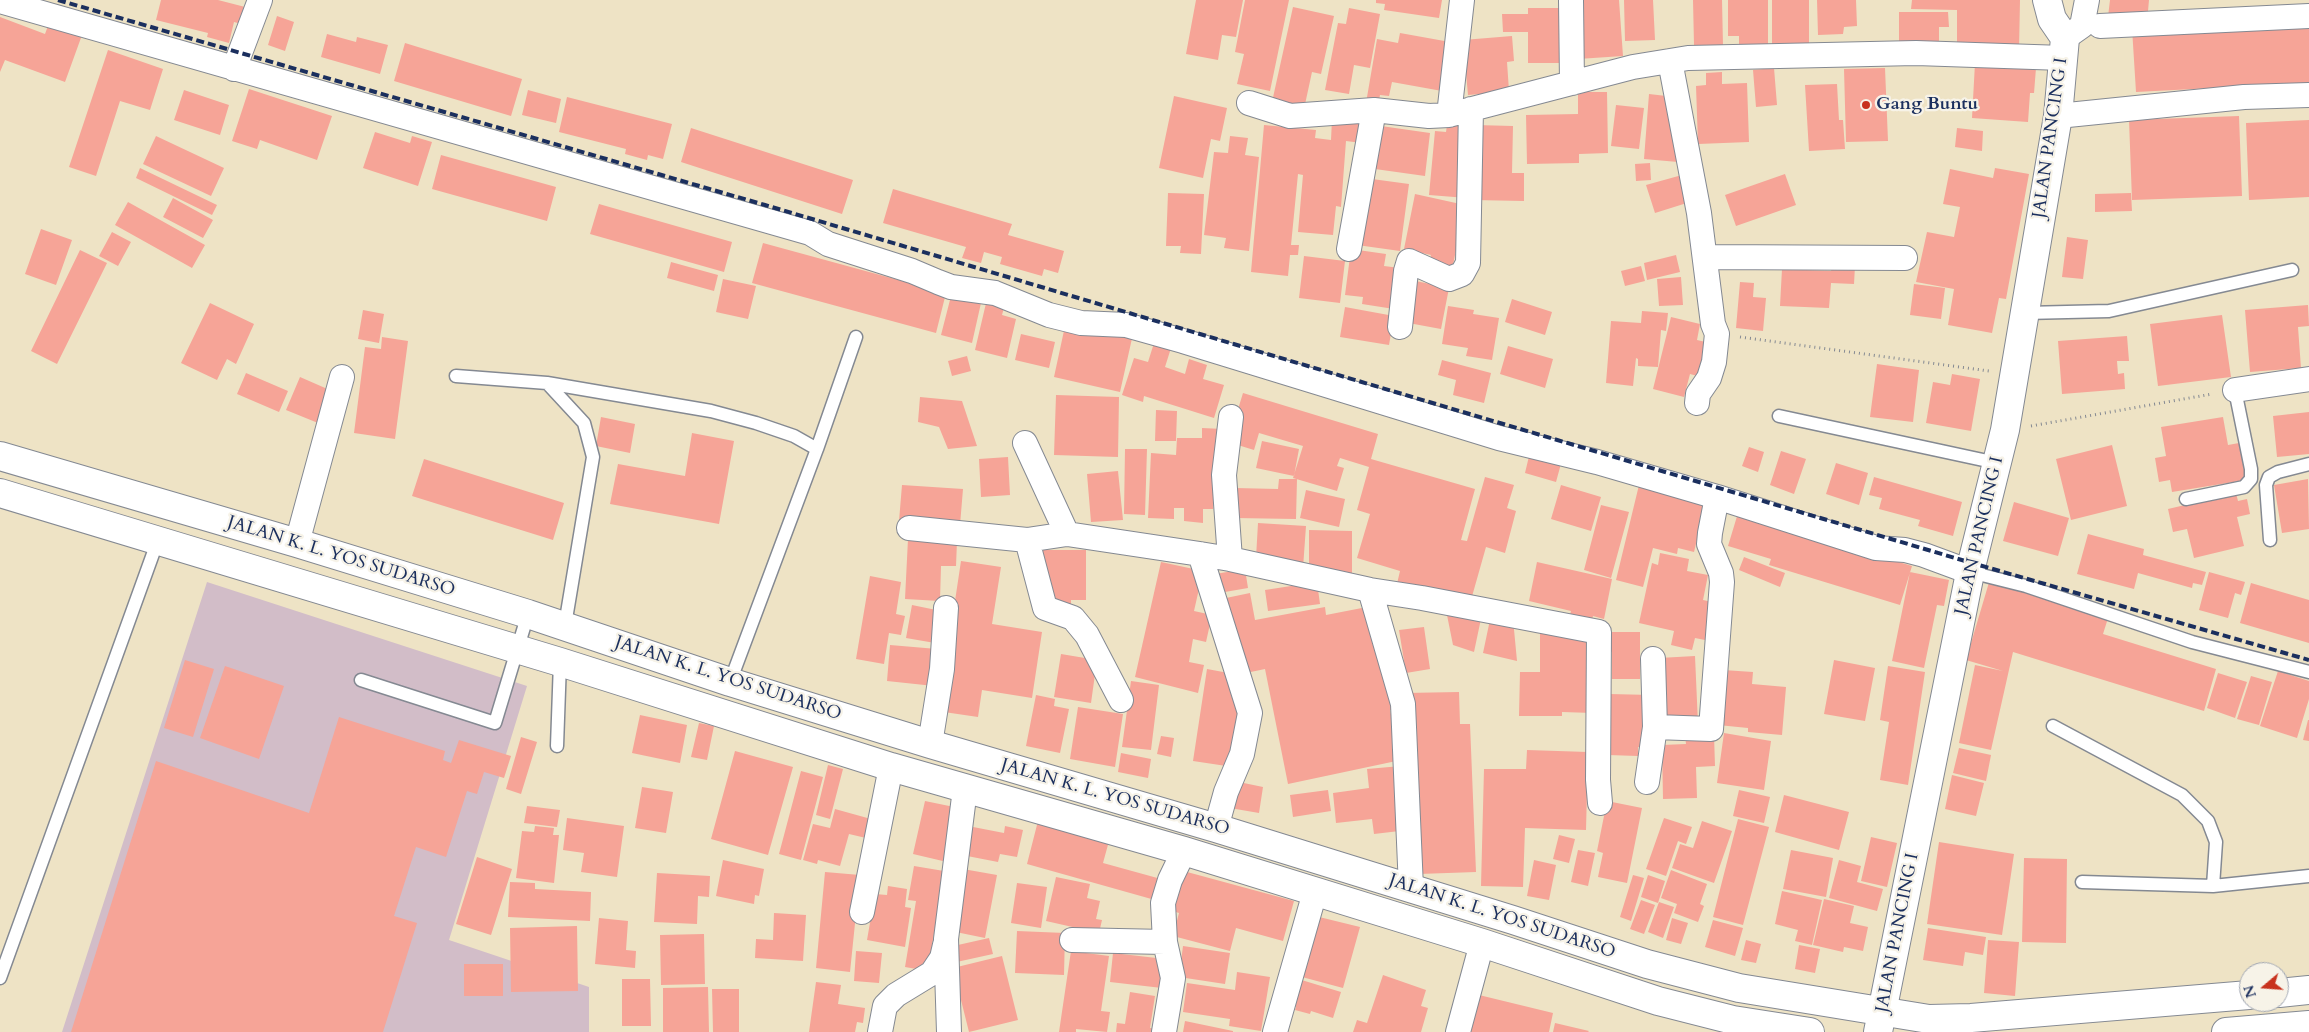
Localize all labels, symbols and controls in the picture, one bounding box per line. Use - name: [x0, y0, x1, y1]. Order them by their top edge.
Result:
- street label: JALAN PANCING I: [2029, 56, 2073, 220]
- place label: Gang Buntu: [1876, 94, 1978, 116]
- marker: Gang Buntu: [1860, 99, 1872, 111]
- street label: JALAN PANCING I: [1951, 455, 2009, 617]
- street label: JALAN K. L. YOS SUDARSO: [225, 512, 457, 602]
- street label: JALAN K. L. YOS SUDARSO: [612, 632, 844, 726]
- street label: JALAN K. L. YOS SUDARSO: [998, 755, 1232, 841]
- street label: JALAN PANCING I: [1872, 851, 1924, 1015]
- street label: JALAN K. L. YOS SUDARSO: [1386, 870, 1618, 964]
- north arrow: [2239, 962, 2289, 1012]
- text: N: [2239, 983, 2261, 1000]

